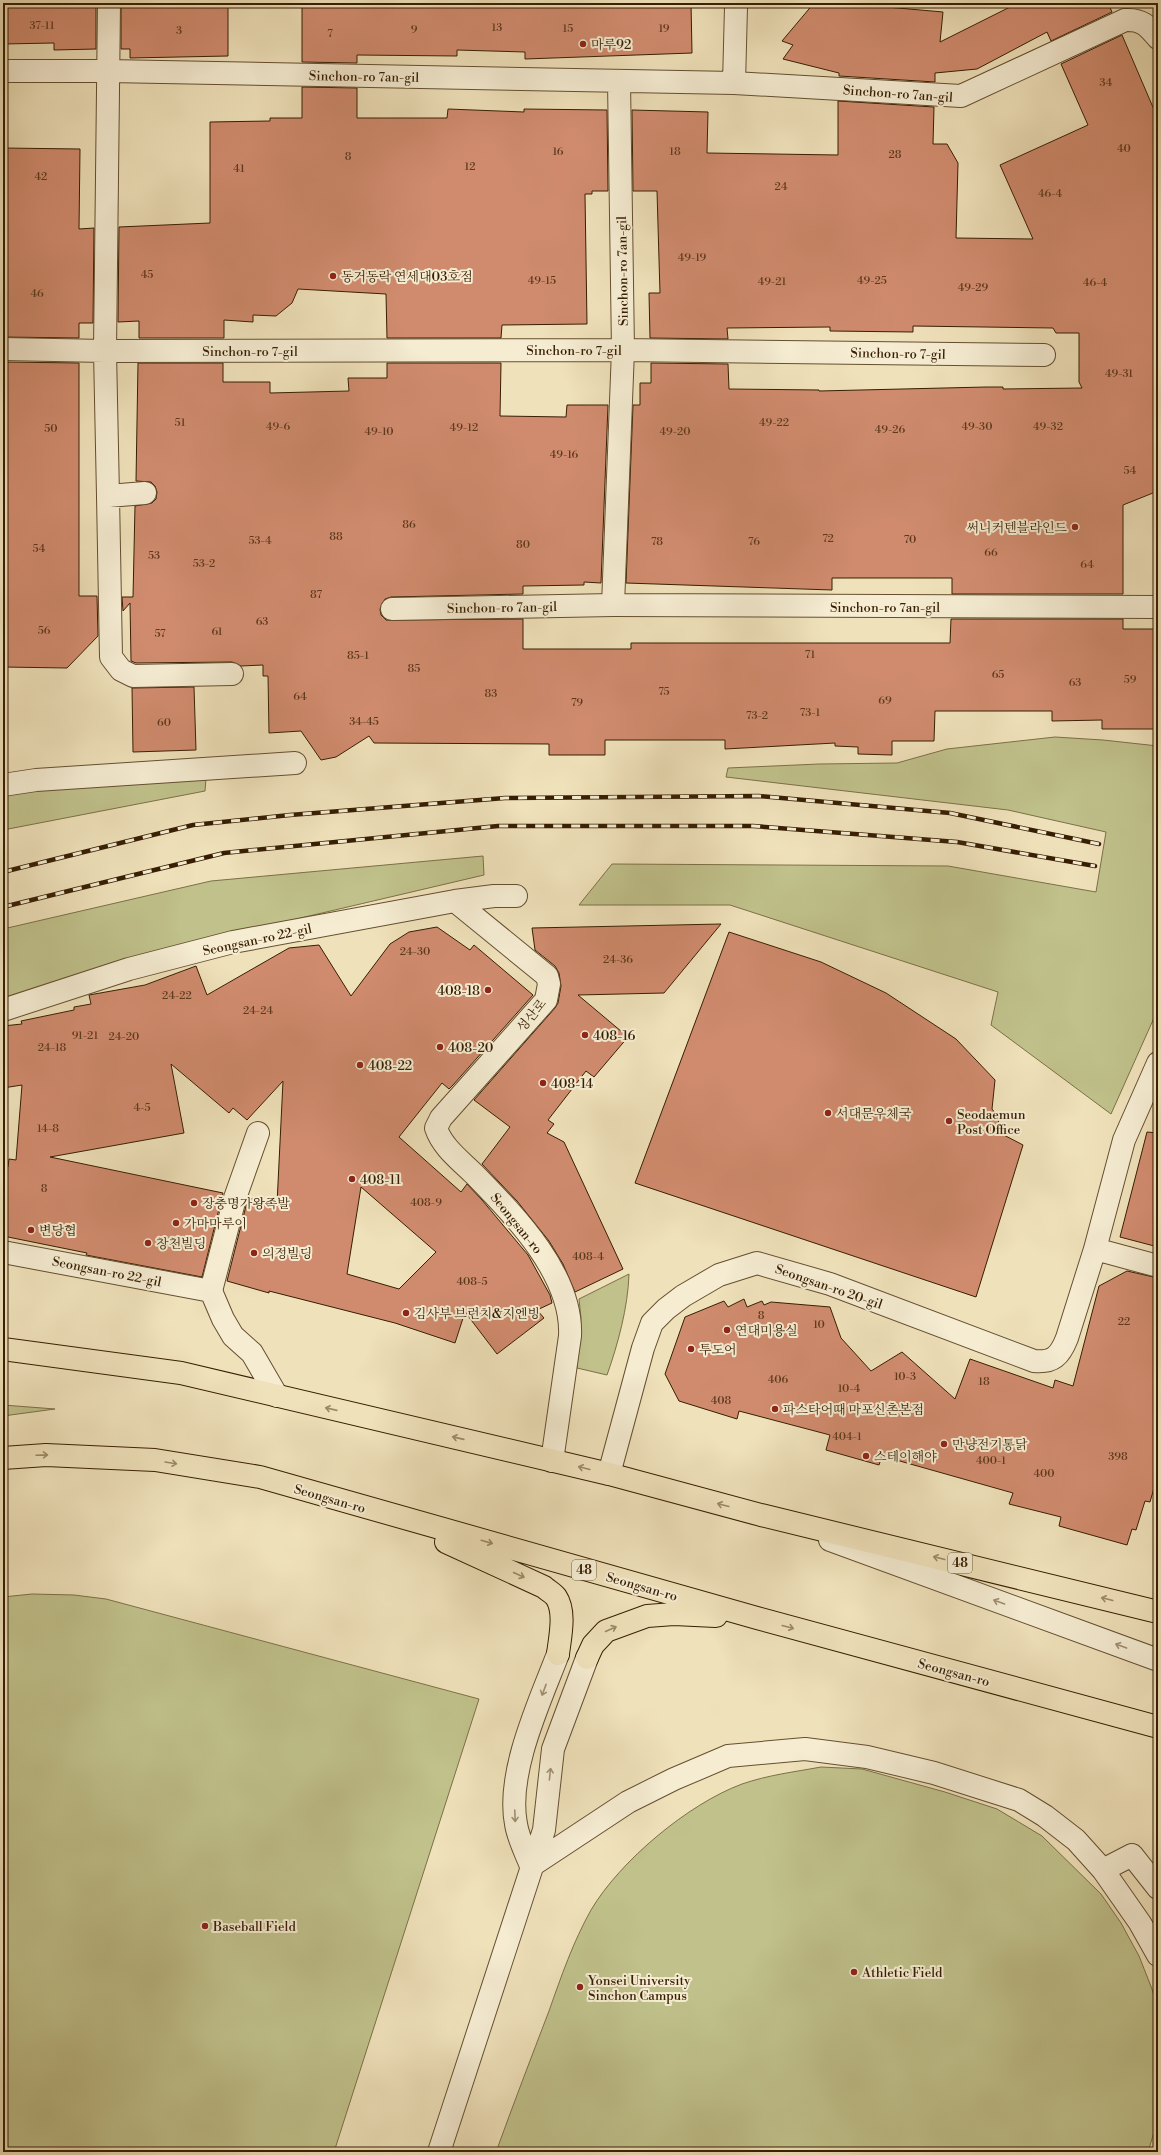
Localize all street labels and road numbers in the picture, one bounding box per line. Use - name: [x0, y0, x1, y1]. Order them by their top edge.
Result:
- street label: Sinchon-ro 7an-gil: [309, 68, 419, 86]
- street label: Sinchon-ro 7an-gil: [842, 82, 954, 106]
- street label: Sinchon-ro 7an-gil: [614, 216, 632, 326]
- street label: Sinchon-ro 7-gil: [526, 343, 622, 359]
- street label: Sinchon-ro 7-gil: [202, 344, 298, 360]
- street label: Sinchon-ro 7-gil: [850, 345, 946, 363]
- street label: Sinchon-ro 7an-gil: [447, 599, 557, 617]
- street label: Sinchon-ro 7an-gil: [830, 600, 940, 616]
- street label: Seongsan-ro 22-gil: [201, 921, 313, 959]
- street label: 성산로: [514, 996, 550, 1035]
- street label: Seongsan-ro: [487, 1190, 546, 1257]
- street label: Seongsan-ro 22-gil: [51, 1254, 163, 1290]
- street label: Seongsan-ro 20-gil: [773, 1261, 885, 1313]
- street label: Seongsan-ro: [292, 1481, 367, 1517]
- road number: 48: [948, 1553, 972, 1573]
- road number: 48: [572, 1560, 596, 1580]
- street label: Seongsan-ro: [604, 1569, 679, 1605]
- street label: Seongsan-ro: [916, 1656, 991, 1690]

